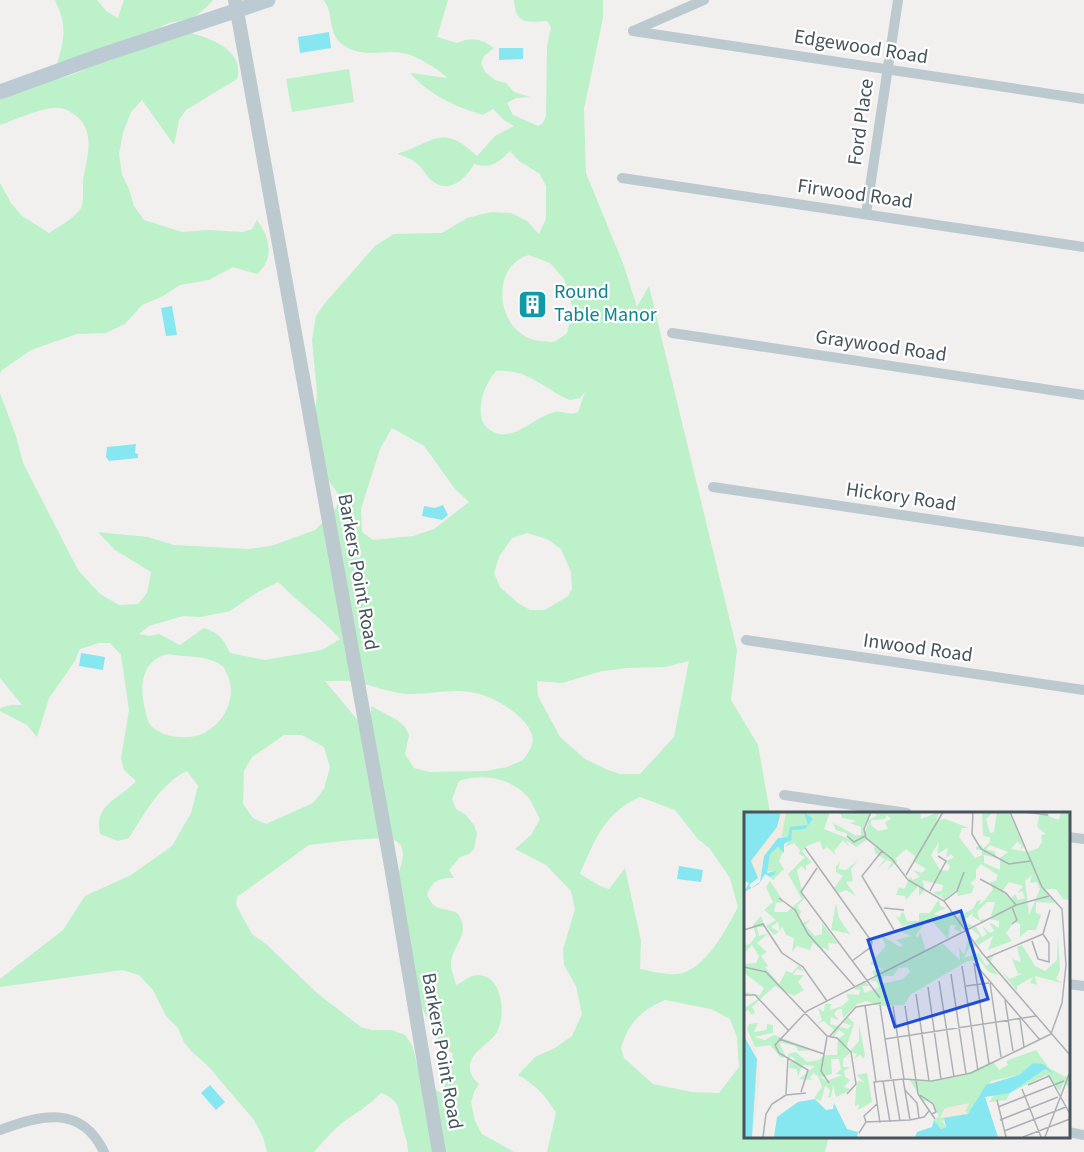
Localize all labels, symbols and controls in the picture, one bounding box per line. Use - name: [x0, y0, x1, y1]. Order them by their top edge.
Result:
- street label: Edgewood Road: [792, 23, 930, 71]
- street label: Ford Place: [841, 77, 881, 167]
- street label: Firwood Road: [796, 172, 914, 216]
- place label: Round Table Manor: [554, 278, 657, 329]
- building icon: Round Table Manor: [517, 288, 549, 320]
- street label: Graywood Road: [814, 323, 948, 369]
- street label: Hickory Road: [844, 475, 958, 519]
- street label: Barkers Point Road: [330, 491, 386, 653]
- street label: Inwood Road: [861, 626, 975, 670]
- inset map: [744, 812, 1069, 1137]
- street label: Barkers Point Road: [414, 970, 470, 1132]

